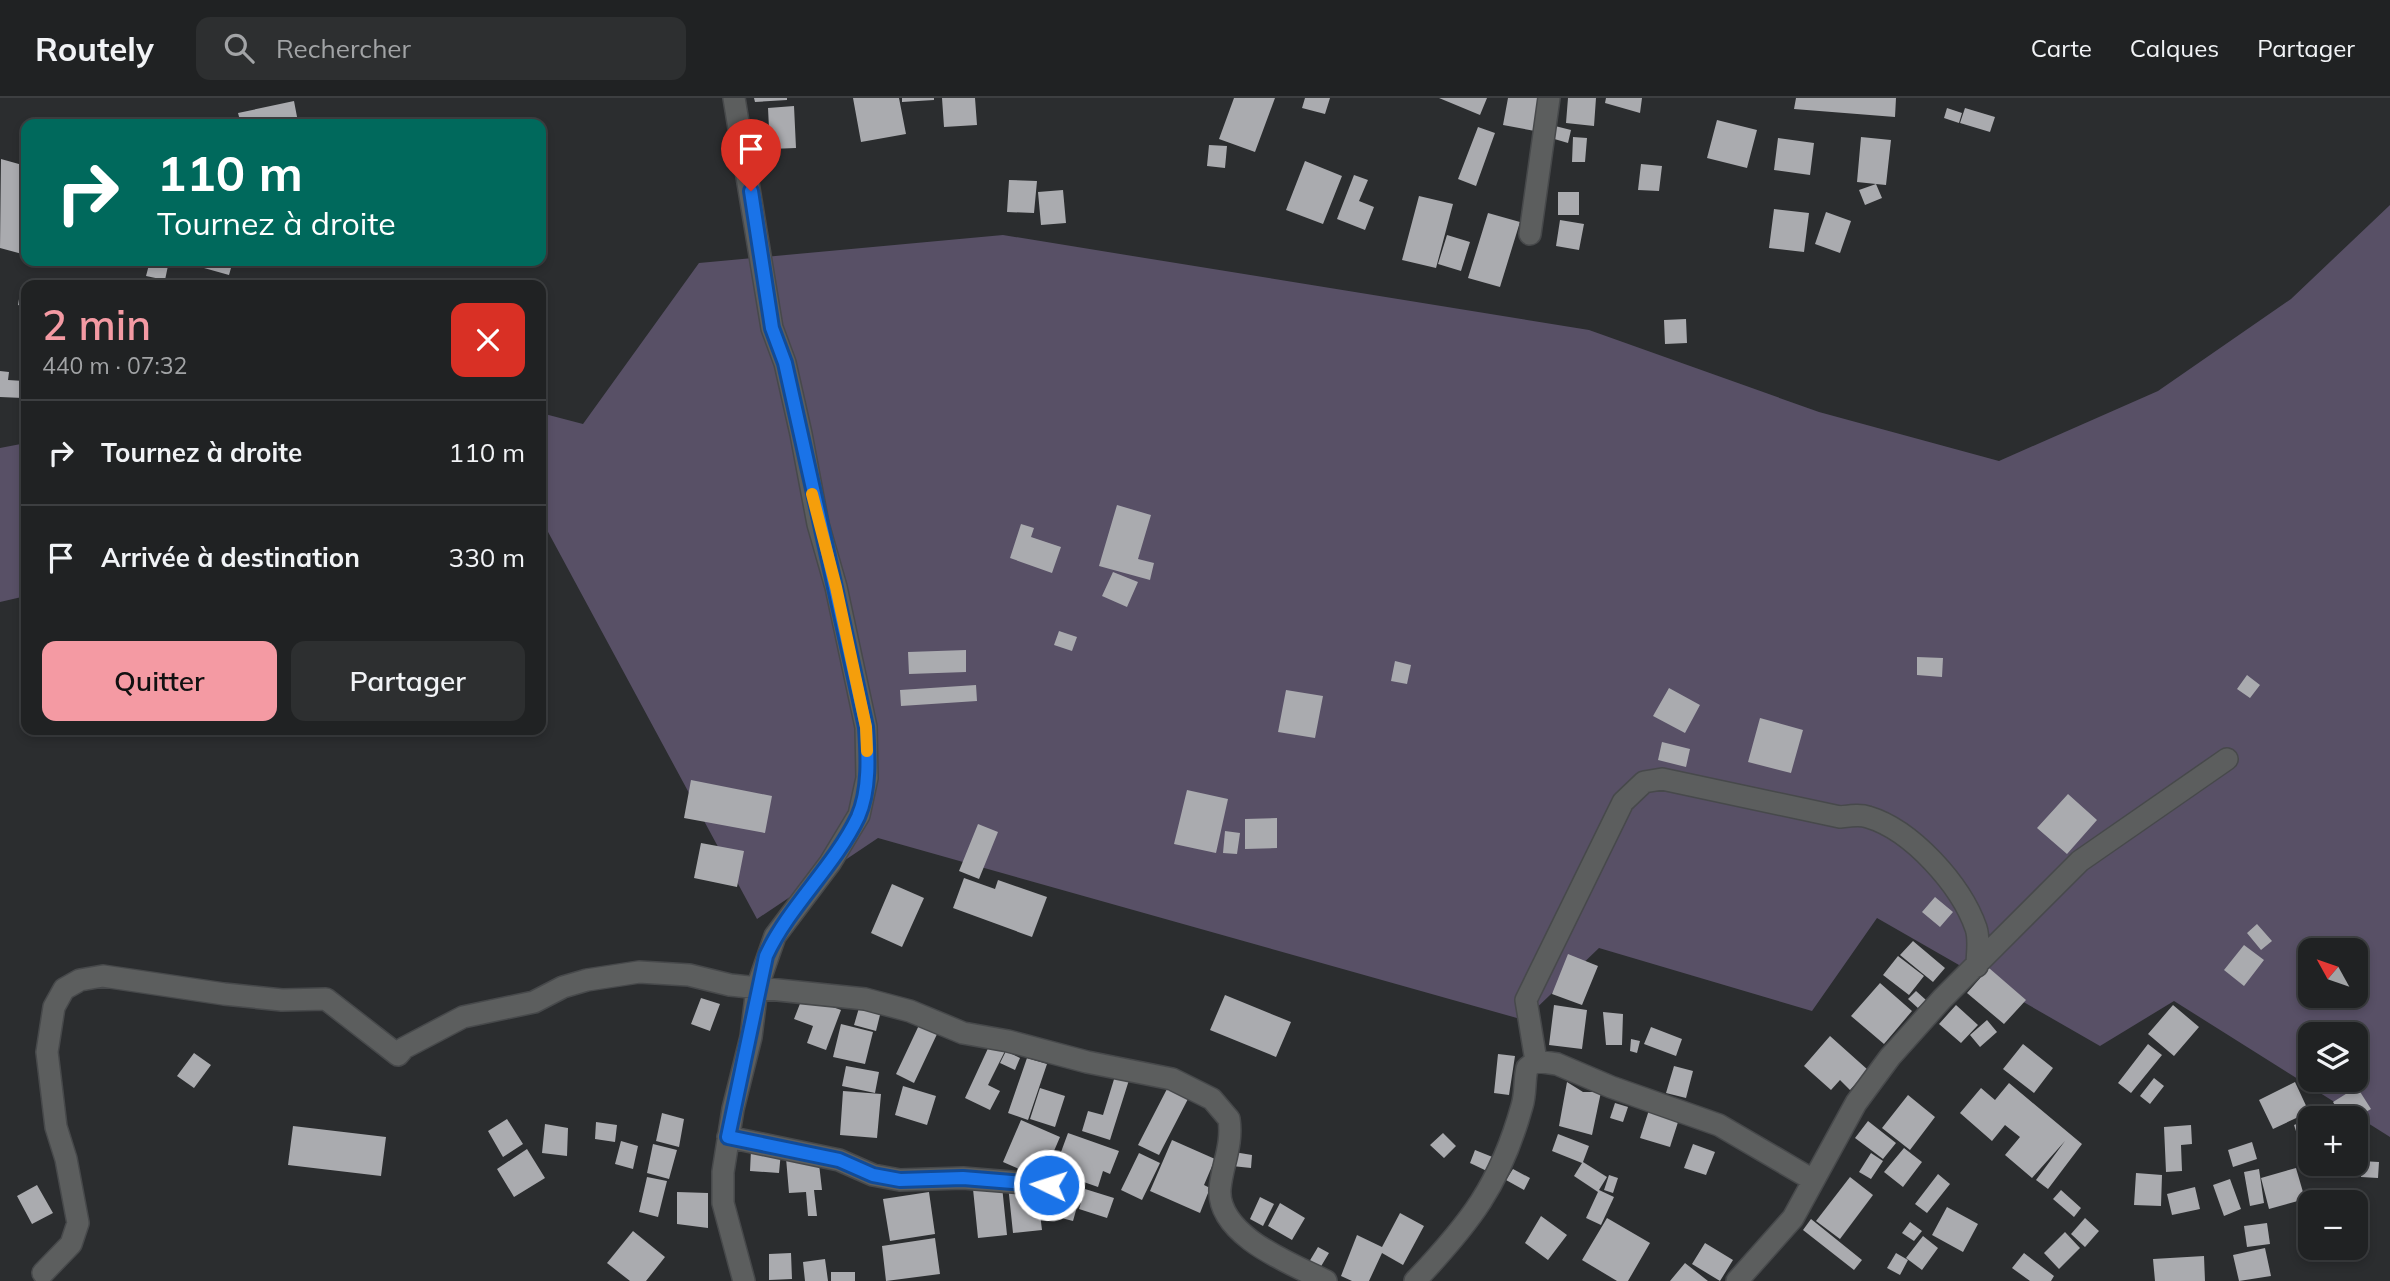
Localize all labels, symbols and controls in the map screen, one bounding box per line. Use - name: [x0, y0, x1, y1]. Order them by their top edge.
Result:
- search box: [196, 17, 686, 80]
- text: Routely: [35, 28, 154, 69]
- icon: search: [220, 29, 258, 67]
- text: Rechercher: [276, 32, 411, 65]
- text: Carte: [2031, 33, 2092, 63]
- text: Calques: [2130, 33, 2219, 63]
- text: Partager: [2257, 33, 2355, 63]
- pin: [721, 119, 781, 191]
- icon: arrive: [732, 130, 770, 168]
- text: 110 m: [157, 142, 303, 203]
- icon: right: [42, 147, 133, 238]
- text: Tournez à droite: [157, 203, 396, 243]
- text: 2 min: [42, 298, 151, 351]
- button: close: [451, 303, 525, 377]
- text: 440 m · 07:32: [42, 351, 187, 380]
- icon: right: [42, 434, 80, 472]
- text: Tournez à droite: [101, 436, 302, 469]
- text: 110 m: [449, 436, 525, 469]
- icon: arrive: [42, 539, 80, 577]
- text: Arrivée à destination: [101, 541, 360, 574]
- text: 330 m: [449, 541, 525, 574]
- button: Quitter: [42, 641, 277, 721]
- button: Partager: [291, 641, 525, 721]
- north arrow: [2298, 938, 2368, 1008]
- map controls: [2298, 938, 2368, 1260]
- button: layers: [2298, 1022, 2368, 1092]
- button: +: [2298, 1106, 2368, 1176]
- position arrow: [1012, 1148, 1086, 1222]
- button: −: [2298, 1190, 2368, 1260]

